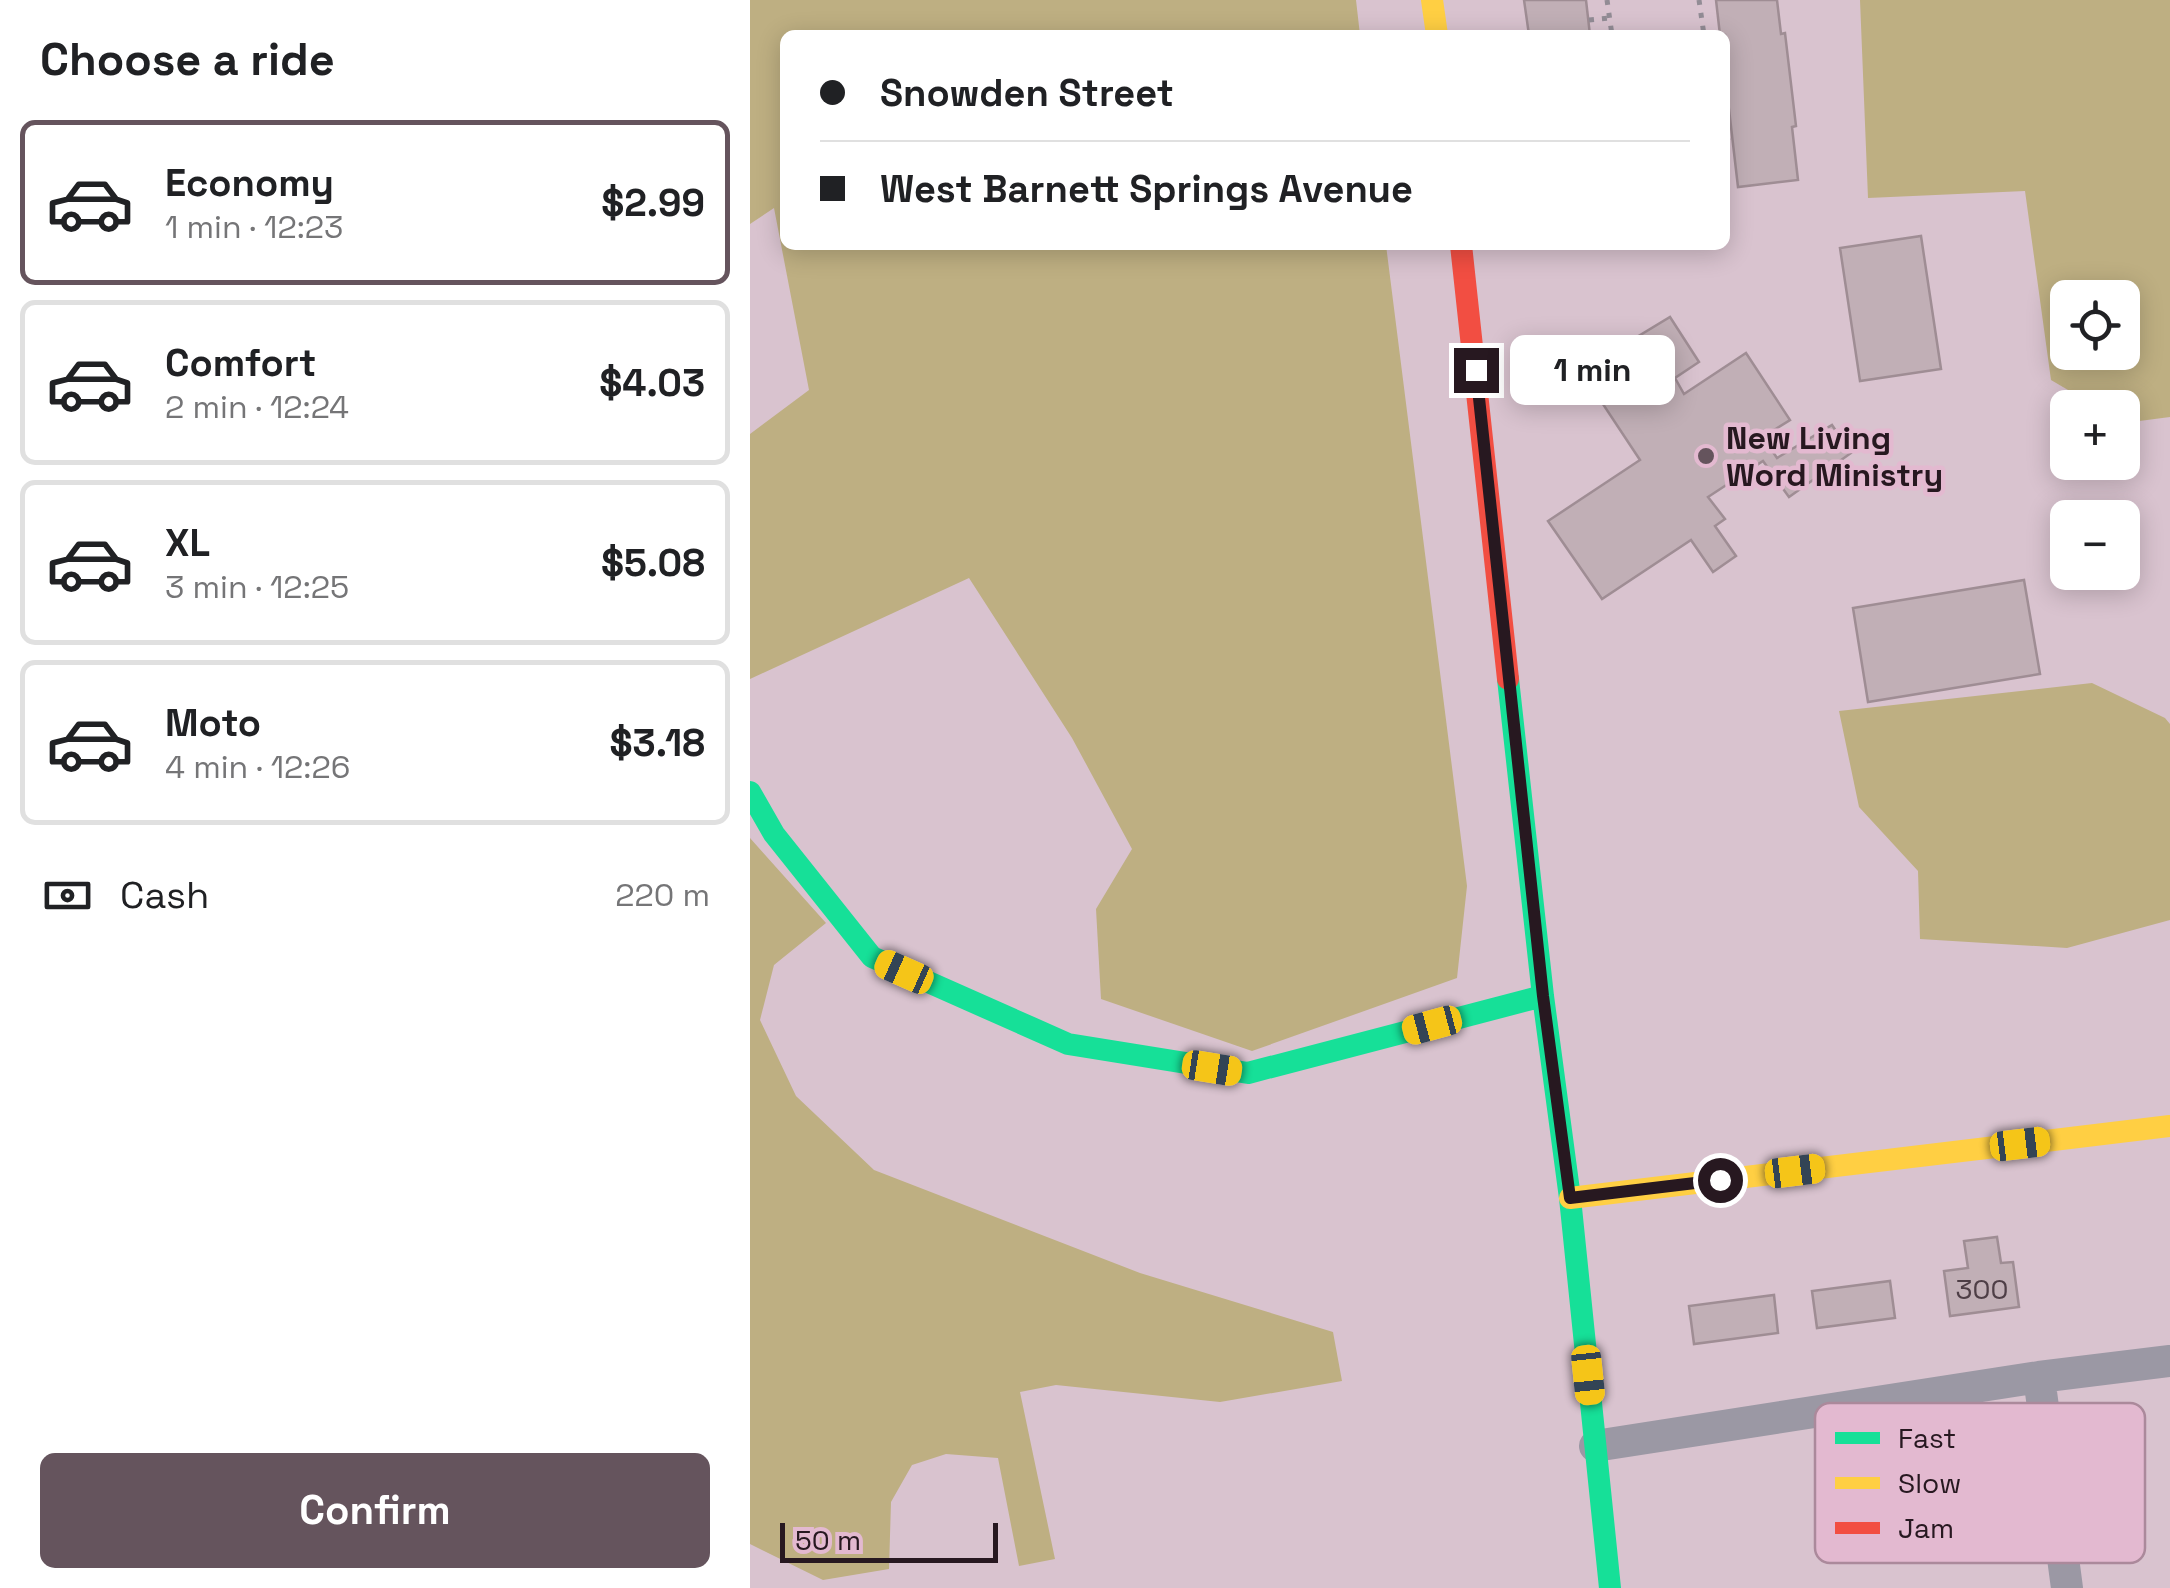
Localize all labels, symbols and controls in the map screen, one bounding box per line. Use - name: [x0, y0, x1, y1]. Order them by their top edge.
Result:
- text: Choose a ride: [40, 31, 335, 88]
- text: Snowden Street: [880, 69, 1174, 117]
- icon: car: [45, 158, 135, 248]
- text: Economy: [165, 159, 334, 207]
- text: West Barnett Springs Avenue: [880, 165, 1413, 213]
- text: $2.99: [601, 179, 705, 227]
- text: 1 min · 12:23: [165, 207, 343, 247]
- map controls: [2050, 280, 2140, 590]
- button: locate: [2050, 280, 2140, 370]
- callout: 1 min: [1511, 335, 1676, 405]
- icon: car: [45, 338, 135, 428]
- text: Comfort: [165, 339, 316, 387]
- route end: [1454, 348, 1499, 393]
- text: 1 min: [1553, 350, 1632, 390]
- text: $4.03: [599, 359, 705, 407]
- text: 2 min · 12:24: [165, 387, 349, 427]
- button: +: [2050, 390, 2140, 480]
- place label: New Living Word Ministry: [1726, 418, 1943, 495]
- marker: New Living Word Ministry: [1695, 445, 1717, 467]
- button: −: [2050, 500, 2140, 590]
- icon: car: [45, 518, 135, 608]
- text: XL: [165, 519, 210, 567]
- text: $5.08: [601, 539, 705, 587]
- text: 3 min · 12:25: [165, 567, 349, 607]
- icon: car: [45, 698, 135, 788]
- text: Moto: [165, 699, 261, 747]
- text: $3.18: [610, 719, 705, 767]
- text: 4 min · 12:26: [165, 747, 350, 787]
- icon: cash: [40, 868, 95, 923]
- text: Cash: [120, 871, 209, 919]
- text: 220 m: [615, 875, 710, 915]
- car: [870, 946, 938, 998]
- car: [1399, 1003, 1465, 1047]
- car: [1180, 1048, 1244, 1088]
- car: [1988, 1125, 2052, 1163]
- car: [1763, 1152, 1827, 1190]
- route start: [1698, 1158, 1743, 1203]
- house number: 300: [1956, 1271, 2008, 1307]
- car: [1570, 1344, 1606, 1406]
- legend: [1815, 1403, 2145, 1563]
- text: Fast: [1898, 1420, 1956, 1456]
- button: Confirm: [40, 1453, 710, 1568]
- text: Slow: [1898, 1465, 1961, 1501]
- text: Jam: [1898, 1510, 1954, 1546]
- scale bar: [780, 1518, 998, 1562]
- text: 50 m: [795, 1522, 861, 1558]

